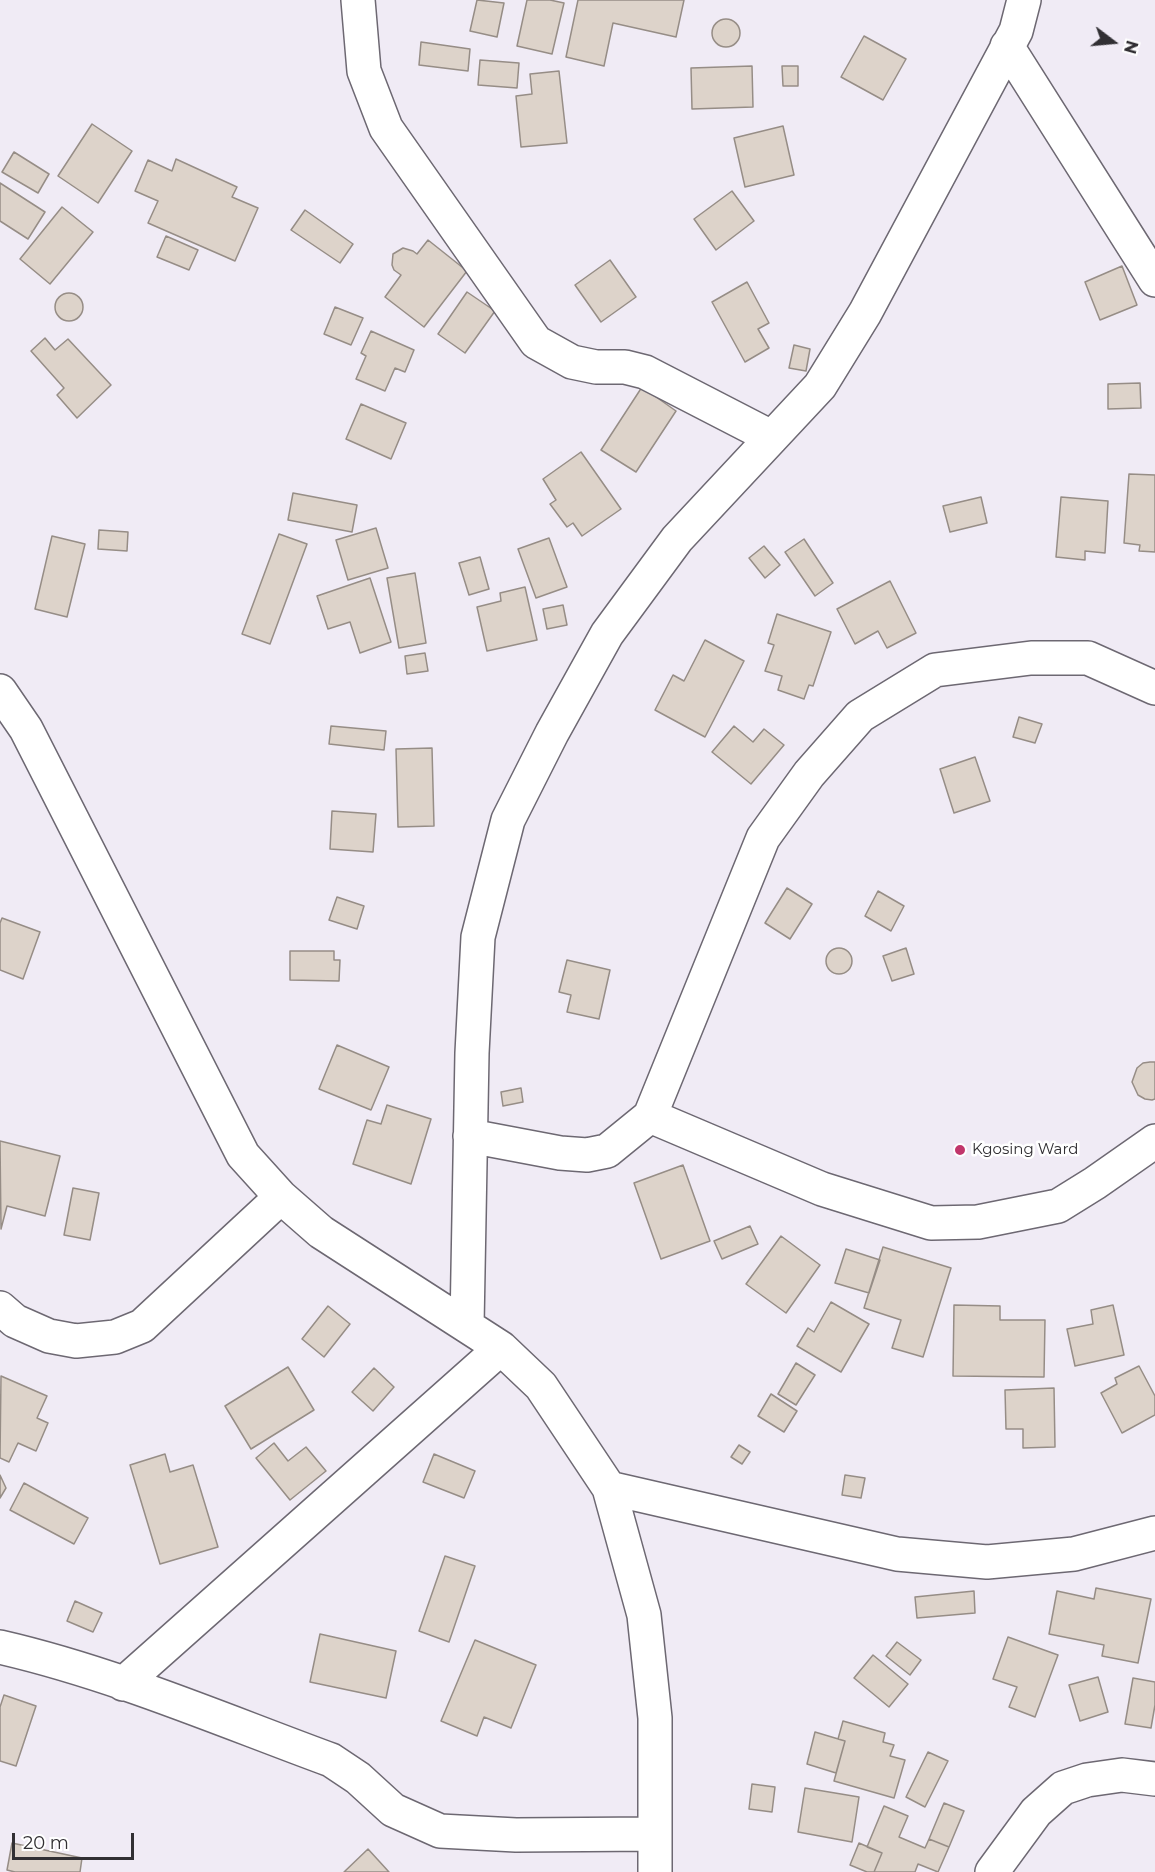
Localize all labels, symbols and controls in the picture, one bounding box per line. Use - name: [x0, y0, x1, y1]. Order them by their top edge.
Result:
- north arrow: [1083, 12, 1143, 72]
- text: N: [1120, 38, 1142, 56]
- place label: Kgosing Ward: [972, 1141, 1078, 1159]
- marker: Kgosing Ward: [953, 1143, 967, 1157]
- scale bar: [15, 1821, 136, 1859]
- text: 20 m: [23, 1832, 69, 1854]

